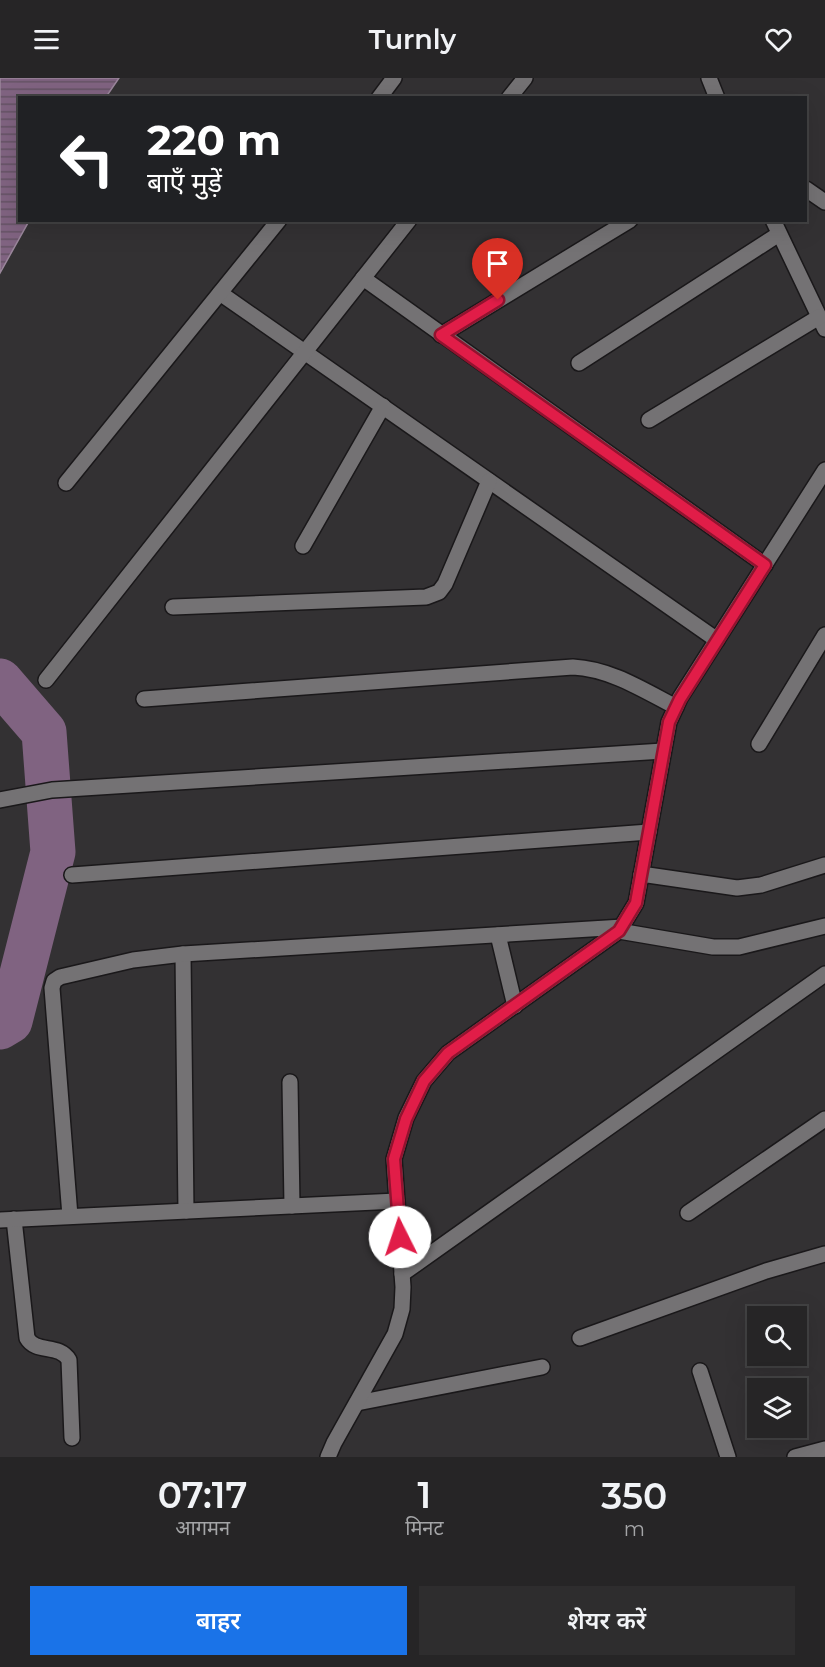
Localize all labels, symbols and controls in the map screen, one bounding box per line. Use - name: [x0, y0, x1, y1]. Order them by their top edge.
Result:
- icon: menu: [30, 23, 63, 56]
- text: Turnly: [369, 23, 456, 56]
- icon: heart: [762, 23, 795, 56]
- text: 220 m: [147, 114, 281, 166]
- icon: left: [48, 120, 126, 198]
- text: बाएँ मुड़ें: [147, 166, 222, 199]
- pin: [472, 238, 523, 300]
- icon: arrive: [481, 247, 514, 280]
- position arrow: [368, 1205, 432, 1269]
- map controls: [747, 1306, 807, 1438]
- button: search: [747, 1306, 807, 1366]
- button: layers: [747, 1378, 807, 1438]
- text: 07:17: [158, 1473, 247, 1517]
- text: 1: [418, 1473, 431, 1517]
- text: 350: [601, 1474, 667, 1518]
- text: आगमन: [175, 1516, 230, 1540]
- text: मिनट: [405, 1516, 444, 1540]
- text: m: [624, 1517, 645, 1541]
- button: बाहर: [30, 1586, 407, 1655]
- button: शेयर करें: [419, 1586, 795, 1655]

